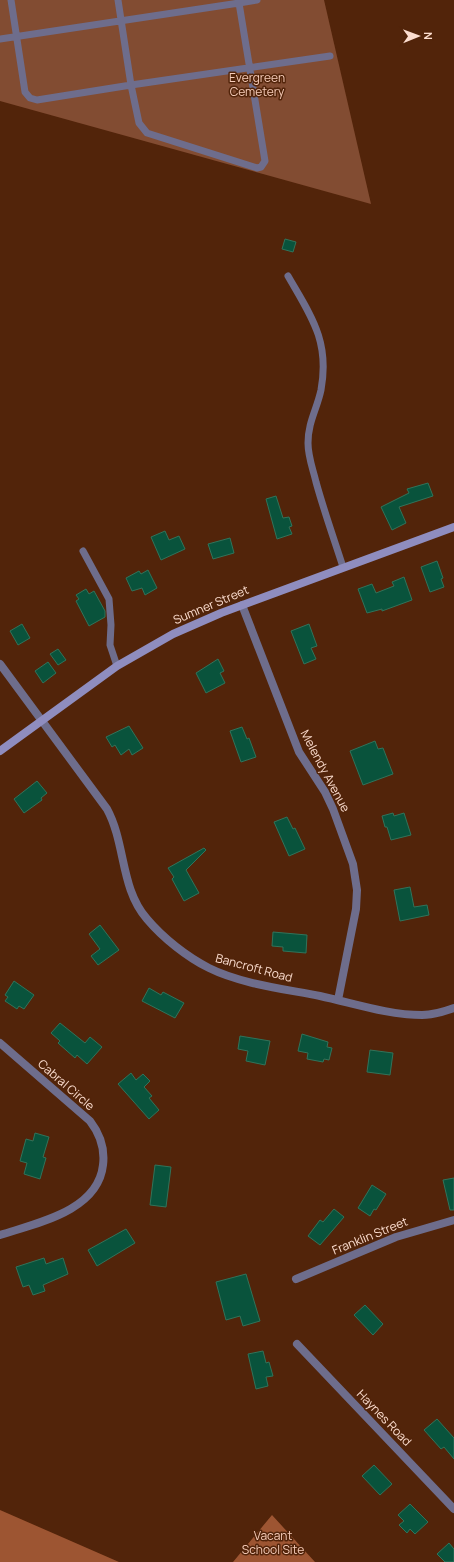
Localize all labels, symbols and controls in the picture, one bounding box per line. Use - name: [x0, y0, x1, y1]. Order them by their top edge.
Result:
- north arrow: [398, 16, 438, 56]
- text: N: [421, 32, 436, 40]
- park label: Evergreen Cemetery: [229, 69, 285, 100]
- street label: Sumner Street: [170, 581, 251, 628]
- street label: Melendy Avenue: [297, 727, 354, 815]
- street label: Bancroft Road: [214, 949, 294, 986]
- street label: Cabral Circle: [34, 1055, 98, 1114]
- street label: Franklin Street: [329, 1213, 410, 1258]
- street label: Haynes Road: [353, 1386, 416, 1449]
- park label: Vacant School Site: [242, 1527, 304, 1558]

